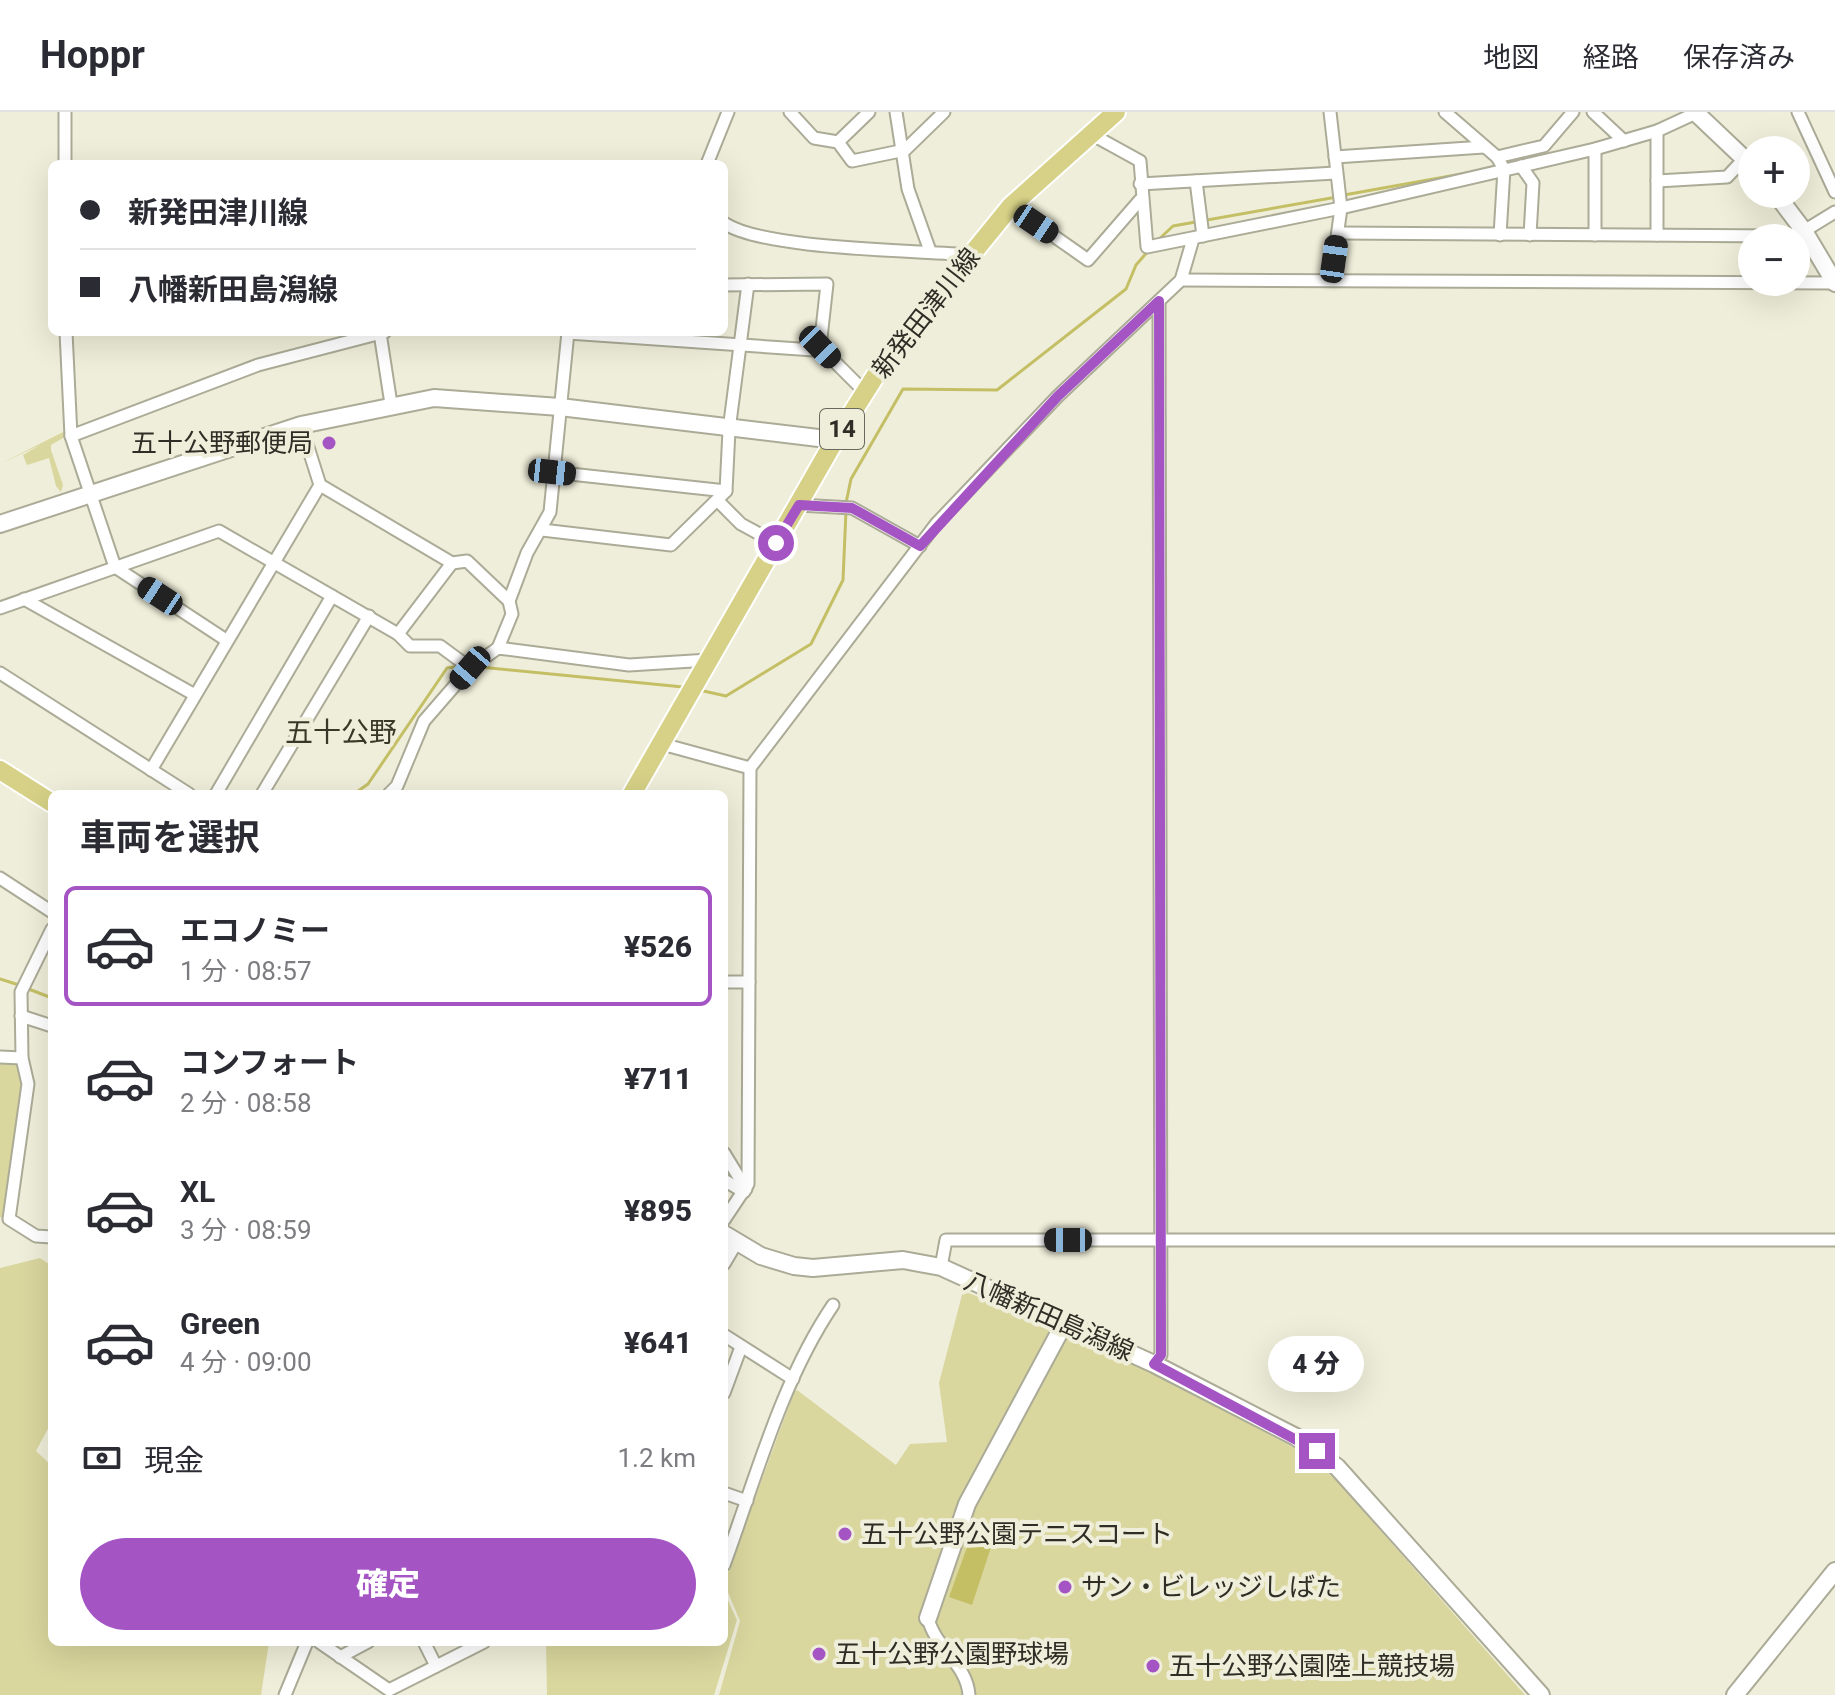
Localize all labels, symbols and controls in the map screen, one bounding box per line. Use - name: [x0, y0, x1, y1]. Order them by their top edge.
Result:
- text: Hoppr: [40, 33, 145, 77]
- text: 地図: [1483, 41, 1539, 74]
- text: 経路: [1583, 41, 1639, 74]
- text: 保存済み: [1683, 41, 1795, 74]
- map controls: [1738, 136, 1810, 296]
- button: +: [1738, 136, 1810, 208]
- text: 新発田津川線: [128, 195, 308, 230]
- car: [1009, 201, 1063, 247]
- button: −: [1738, 224, 1810, 296]
- car: [1319, 234, 1349, 284]
- street label: 新発田津川線: [866, 242, 986, 384]
- text: 八幡新田島潟線: [128, 272, 338, 307]
- car: [795, 321, 845, 373]
- road number: 14: [820, 409, 864, 449]
- place label: 五十公野郵便局: [131, 428, 313, 458]
- marker: 五十公野郵便局: [320, 434, 338, 452]
- car: [527, 458, 577, 486]
- route start: [758, 525, 794, 561]
- car: [133, 573, 187, 619]
- car: [445, 642, 495, 694]
- district label: 五十公野: [285, 716, 397, 749]
- text: 車両を選択: [80, 817, 260, 859]
- icon: car: [84, 910, 156, 982]
- text: エコノミー: [180, 913, 330, 948]
- text: ¥526: [624, 929, 692, 964]
- text: 1 分 · 08:57: [180, 956, 312, 986]
- icon: car: [84, 1042, 156, 1114]
- text: コンフォート: [180, 1045, 359, 1080]
- text: ¥711: [624, 1061, 692, 1096]
- text: 2 分 · 08:58: [180, 1088, 312, 1118]
- icon: car: [84, 1174, 156, 1246]
- text: XL: [180, 1174, 215, 1209]
- text: ¥895: [624, 1193, 692, 1228]
- text: 3 分 · 08:59: [180, 1215, 312, 1245]
- car: [1044, 1228, 1092, 1252]
- street label: 八幡新田島潟線: [960, 1265, 1138, 1367]
- icon: car: [84, 1306, 156, 1378]
- text: Green: [180, 1306, 260, 1341]
- text: ¥641: [624, 1325, 692, 1360]
- callout: 4 分: [1269, 1335, 1365, 1391]
- text: 4 分 · 09:00: [180, 1347, 312, 1377]
- text: 4 分: [1292, 1349, 1340, 1379]
- route end: [1299, 1433, 1335, 1469]
- icon: cash: [80, 1436, 124, 1480]
- text: 現金: [144, 1443, 204, 1478]
- text: 1.2 km: [617, 1443, 696, 1473]
- place label: 五十公野公園テニスコート: [861, 1519, 1173, 1549]
- marker: 五十公野公園テニスコート: [836, 1525, 854, 1543]
- button: 確定: [80, 1538, 696, 1630]
- place label: サン・ビレッジしばた: [1081, 1572, 1341, 1602]
- marker: サン・ビレッジしばた: [1056, 1578, 1074, 1596]
- place label: 五十公野公園野球場: [835, 1639, 1069, 1669]
- marker: 五十公野公園野球場: [810, 1645, 828, 1663]
- place label: 五十公野公園陸上競技場: [1169, 1651, 1455, 1681]
- marker: 五十公野公園陸上競技場: [1144, 1657, 1162, 1675]

